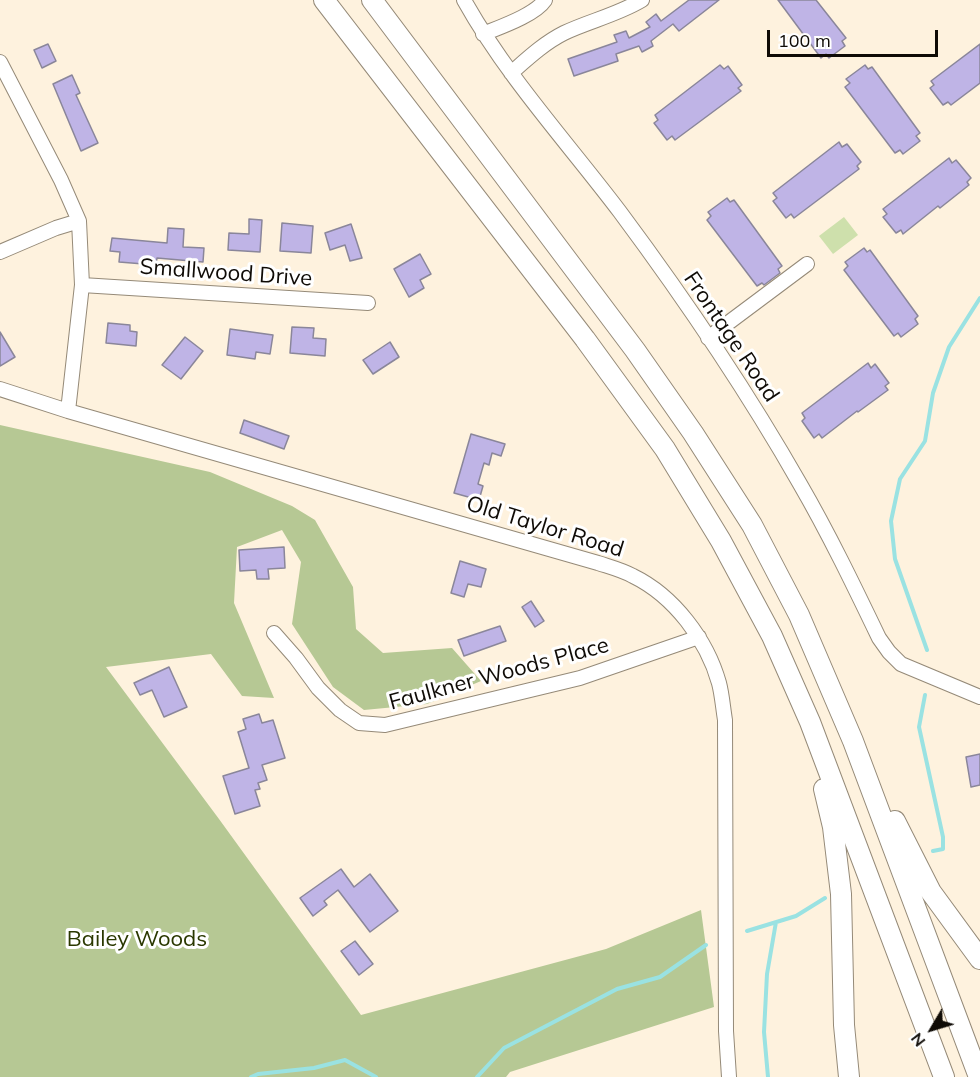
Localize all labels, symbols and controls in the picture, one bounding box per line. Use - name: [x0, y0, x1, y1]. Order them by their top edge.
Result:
- scale bar: [770, 18, 941, 56]
- text: 100 m: [778, 29, 831, 52]
- street label: Smallwood Drive: [139, 254, 313, 292]
- street label: Frontage Road: [678, 267, 784, 407]
- street label: Old Taylor Road: [463, 491, 627, 563]
- street label: Faulkner Woods Place: [386, 632, 612, 716]
- park label: Bailey Woods: [67, 926, 207, 952]
- north arrow: [902, 999, 962, 1059]
- text: N: [906, 1029, 929, 1051]

